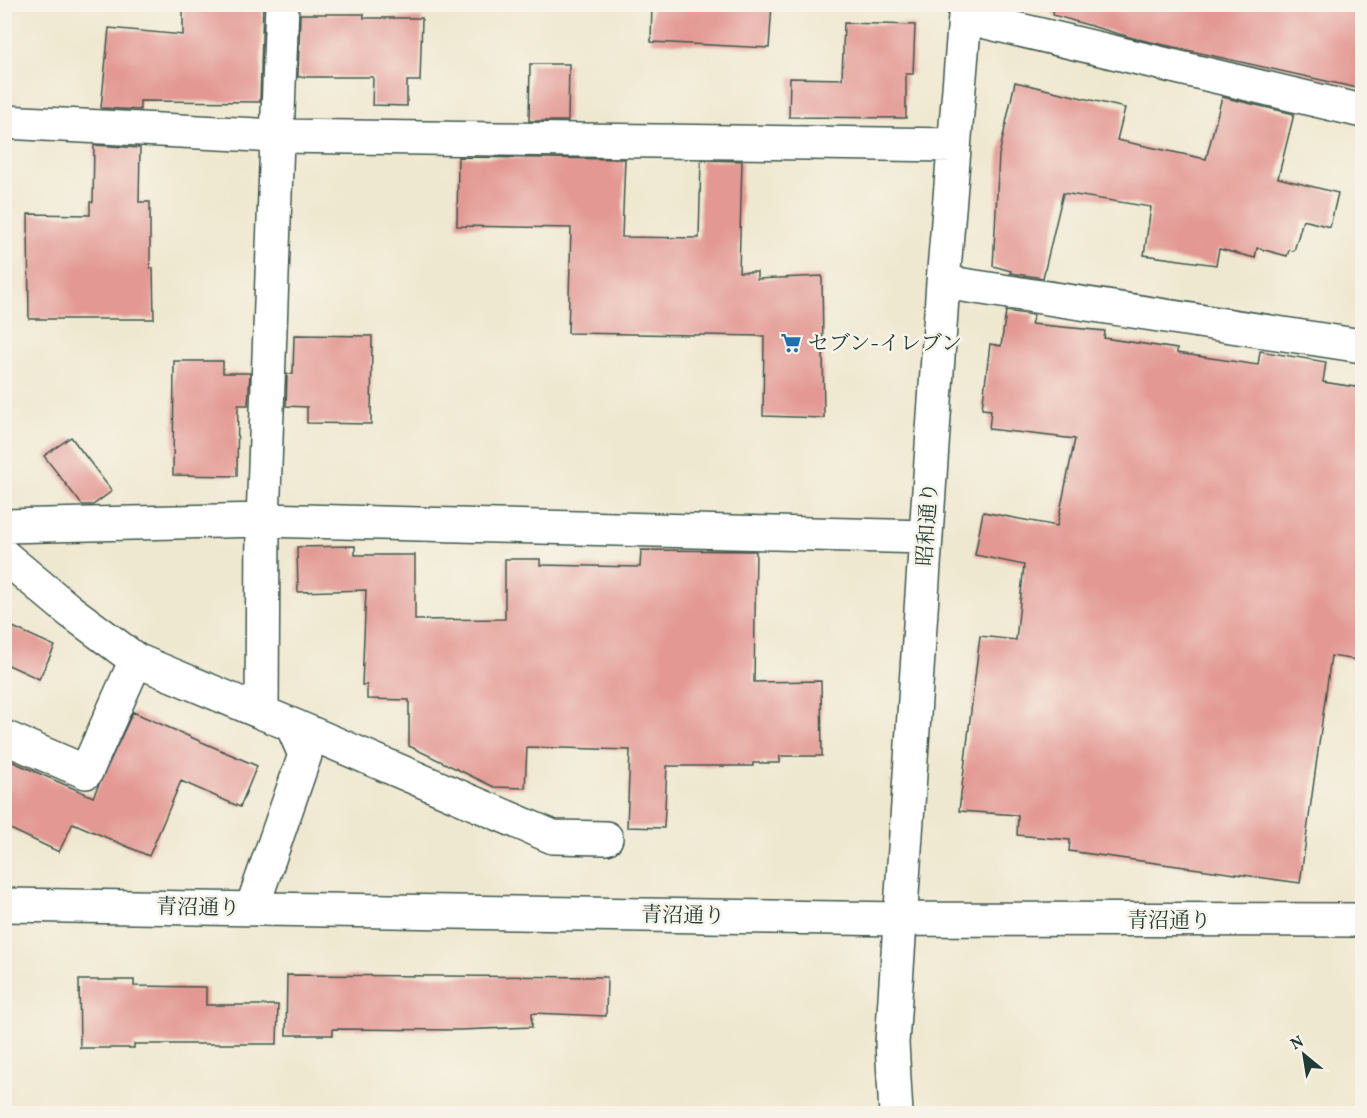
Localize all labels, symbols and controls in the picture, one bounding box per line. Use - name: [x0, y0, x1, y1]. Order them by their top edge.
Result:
- place label: セブン-イレブン: [808, 330, 962, 359]
- supermarket icon: セブン-イレブン: [779, 331, 803, 355]
- street label: 昭和通り: [911, 481, 946, 567]
- street label: 青沼通り: [156, 893, 240, 924]
- street label: 青沼通り: [641, 901, 725, 932]
- street label: 青沼通り: [1127, 907, 1211, 936]
- north arrow: [1274, 1025, 1334, 1085]
- text: N: [1287, 1031, 1308, 1056]

